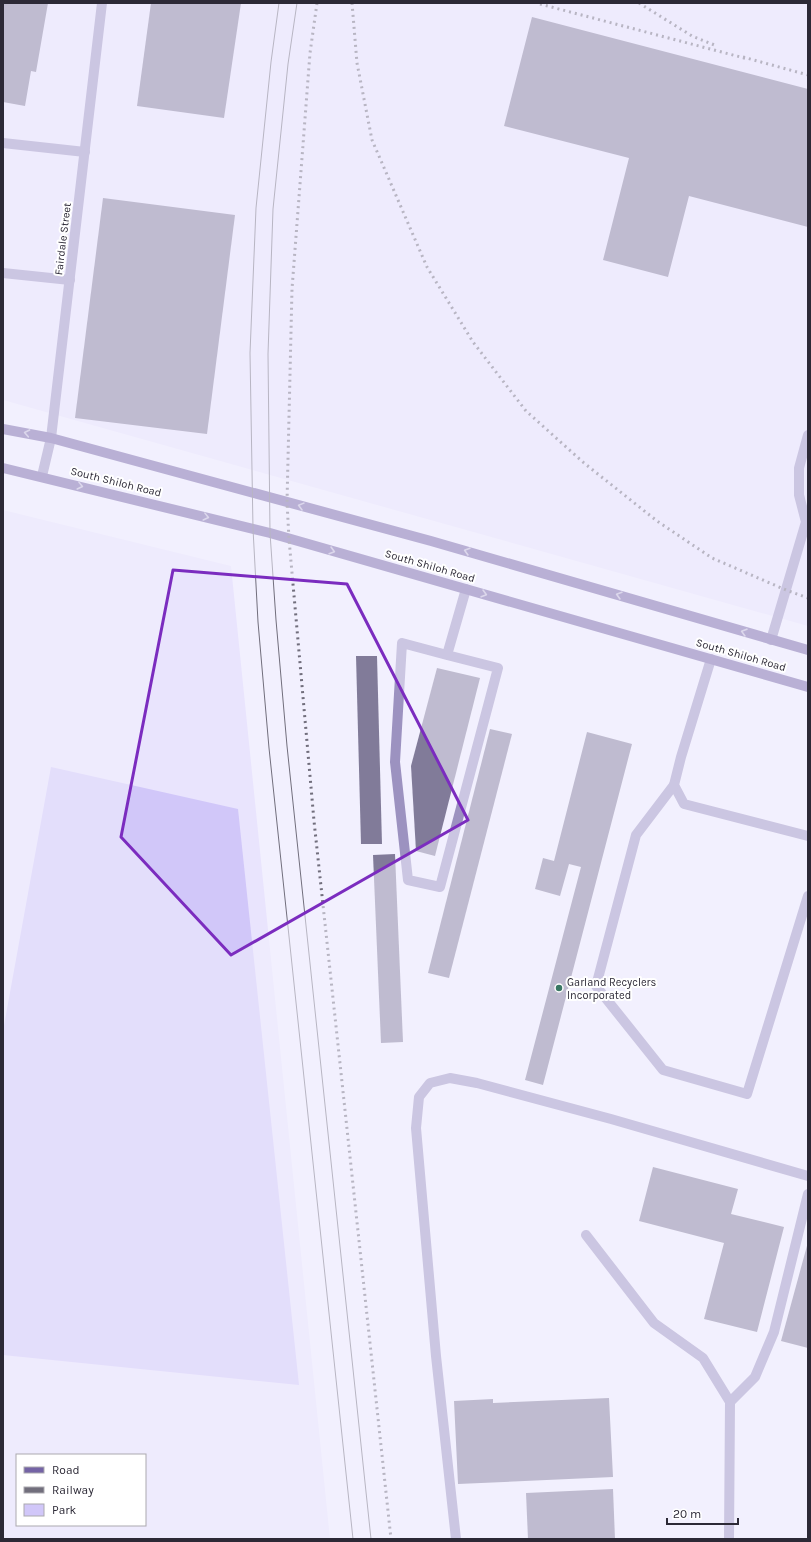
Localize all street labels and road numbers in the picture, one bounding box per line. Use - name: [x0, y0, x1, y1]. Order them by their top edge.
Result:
- street label: Fairdale Street: [52, 202, 74, 276]
- street label: South Shiloh Road: [69, 464, 163, 500]
- street label: South Shiloh Road: [384, 547, 476, 585]
- street label: South Shiloh Road: [695, 636, 787, 674]

